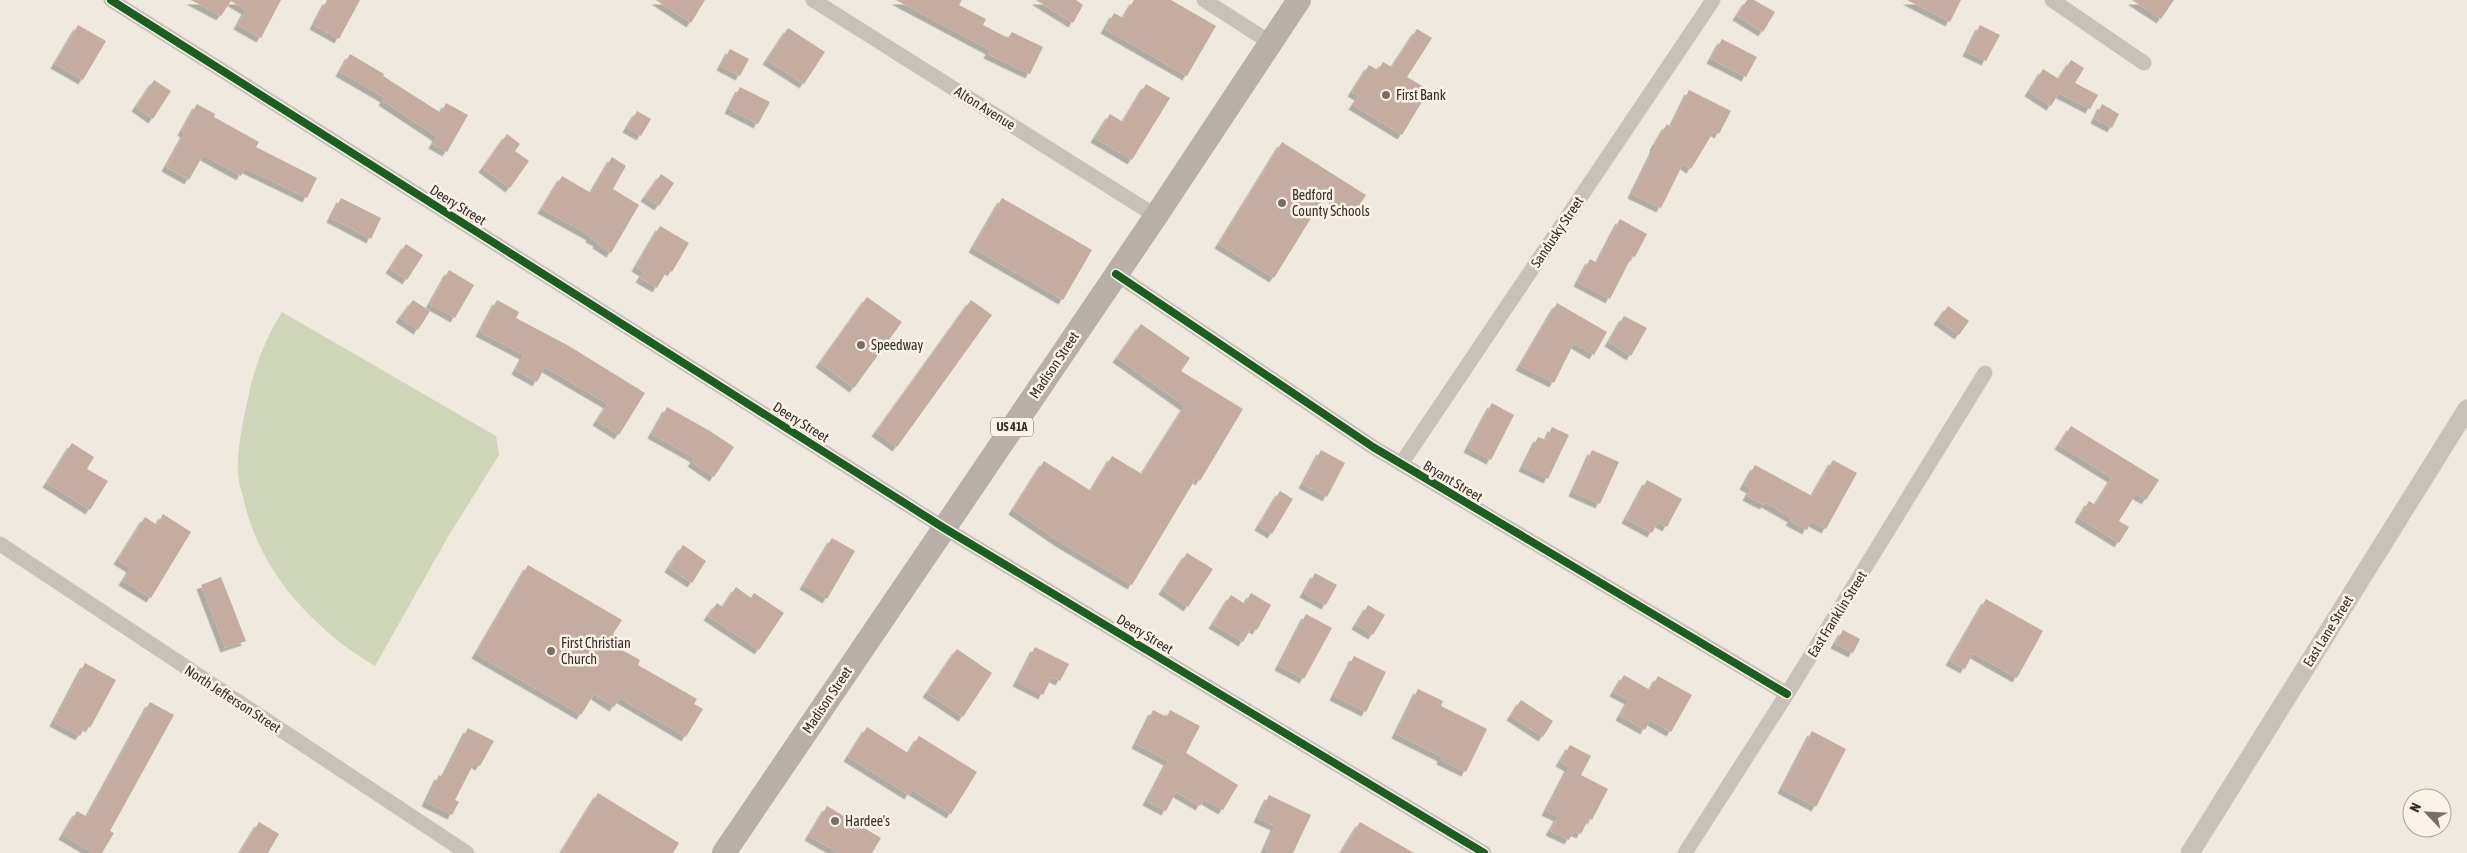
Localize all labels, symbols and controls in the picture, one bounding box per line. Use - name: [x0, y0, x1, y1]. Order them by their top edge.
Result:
- street label: Alton Avenue: [952, 83, 1018, 133]
- place label: First Bank: [1396, 87, 1446, 103]
- marker: First Bank: [1380, 89, 1392, 101]
- street label: Deery Street: [427, 182, 489, 228]
- place label: Bedford County Schools: [1292, 187, 1370, 219]
- street label: Sandusky Street: [1527, 193, 1587, 271]
- marker: Bedford County Schools: [1276, 197, 1288, 209]
- street label: Madison Street: [1026, 329, 1082, 401]
- place label: Speedway: [871, 337, 923, 353]
- marker: Speedway: [855, 339, 867, 351]
- street label: Deery Street: [770, 399, 832, 445]
- road number: US 41A: [991, 418, 1033, 437]
- street label: Bryant Street: [1420, 457, 1486, 505]
- street label: East Franklin Street: [1804, 568, 1870, 660]
- street label: East Lane Street: [2300, 592, 2356, 670]
- street label: Deery Street: [1114, 611, 1176, 657]
- place label: First Christian Church: [561, 635, 631, 667]
- marker: First Christian Church: [545, 645, 557, 657]
- street label: North Jefferson Street: [182, 662, 284, 736]
- street label: Madison Street: [799, 664, 855, 736]
- north arrow: [2402, 788, 2452, 838]
- text: N: [2406, 800, 2424, 815]
- place label: Hardee's: [845, 813, 890, 829]
- marker: Hardee's: [829, 815, 841, 827]

